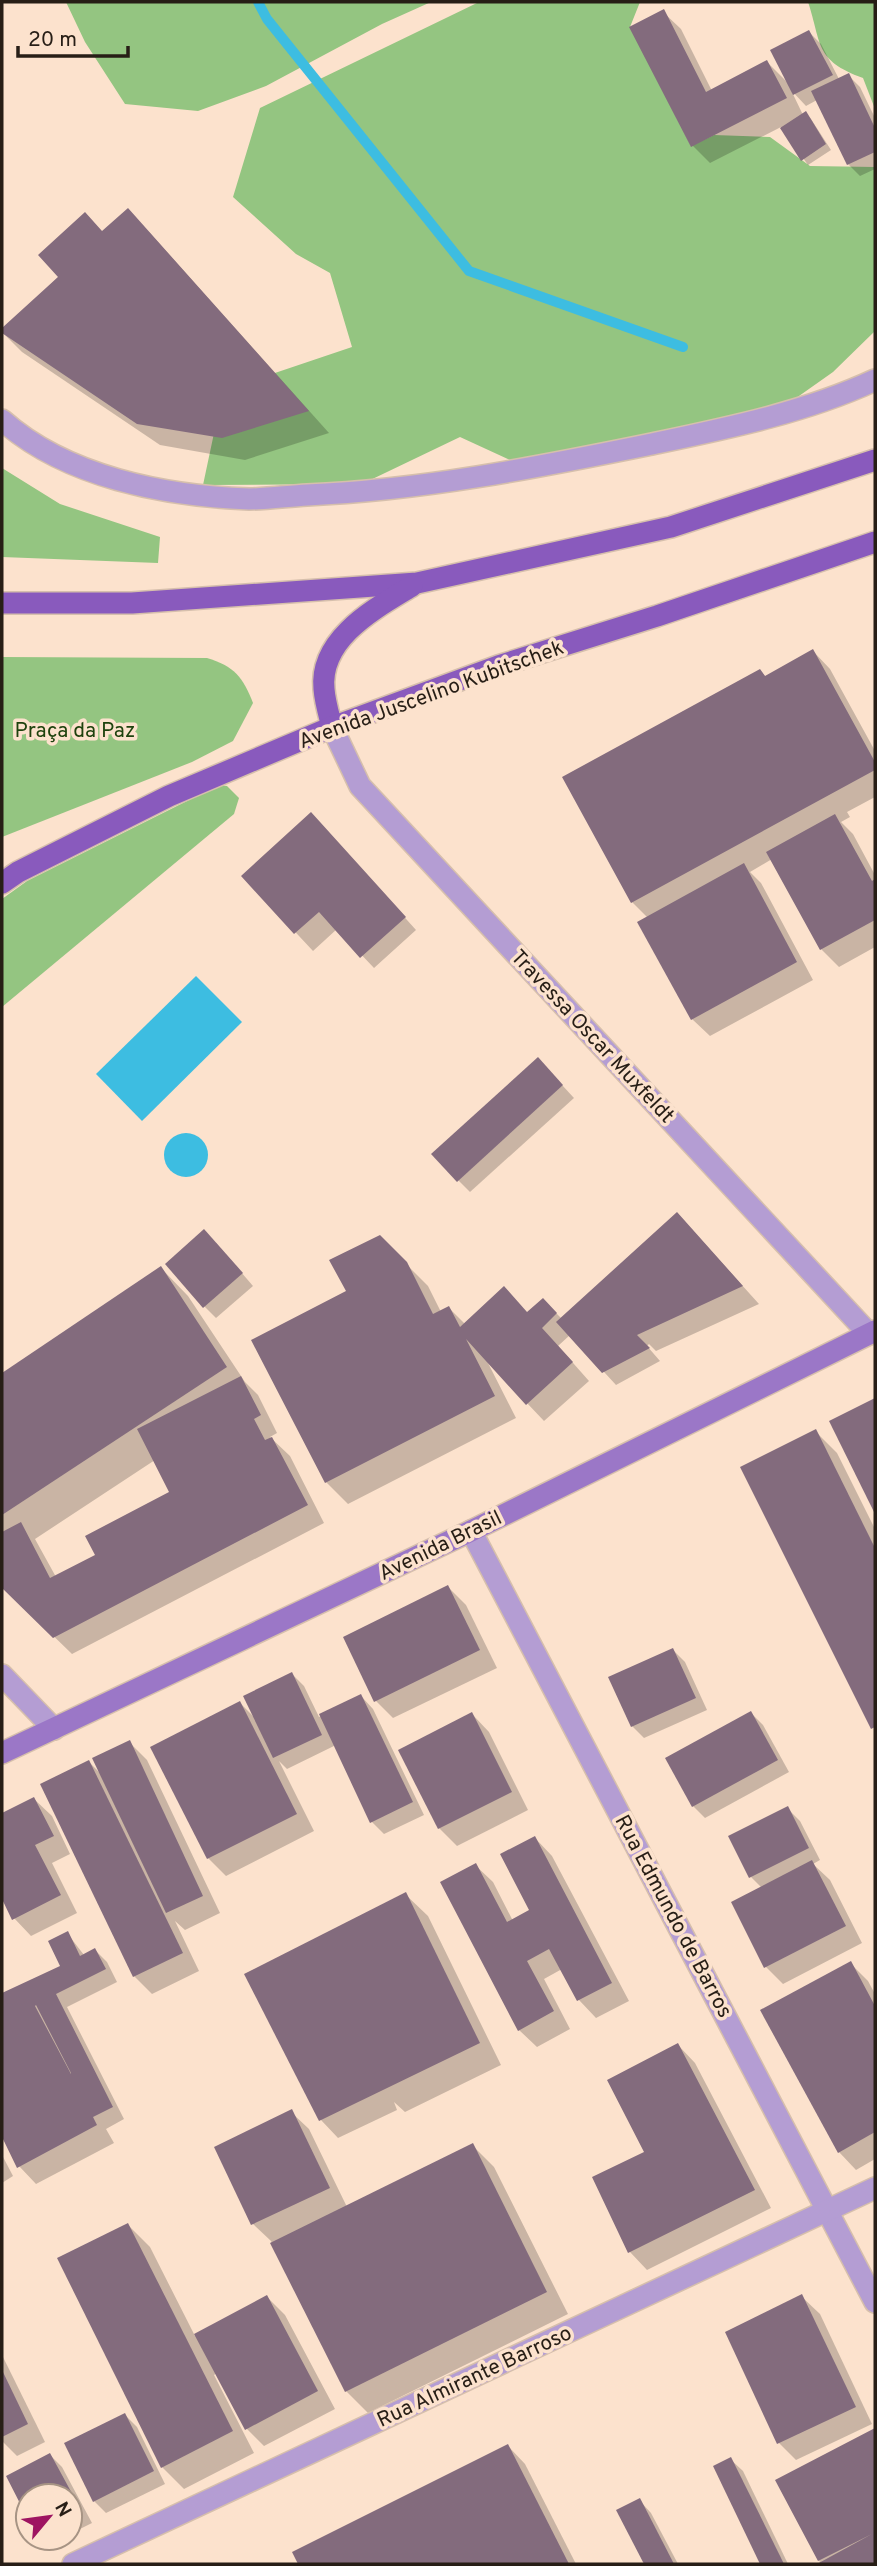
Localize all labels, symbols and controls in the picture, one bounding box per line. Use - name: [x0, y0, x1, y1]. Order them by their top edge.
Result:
- scale bar: [18, 14, 128, 58]
- text: 20 m: [28, 27, 77, 54]
- street label: Avenida Juscelino Kubitschek: [295, 635, 568, 756]
- park label: Praça da Paz: [15, 718, 135, 745]
- street label: Travessa Oscar Muxfeldt: [504, 944, 680, 1130]
- street label: Avenida Brasil: [375, 1505, 507, 1588]
- street label: Rua Edmundo de Barros: [608, 1811, 738, 2023]
- street label: Rua Almirante Barroso: [373, 2320, 576, 2434]
- north arrow: [14, 2482, 84, 2552]
- text: N: [48, 2498, 76, 2522]

